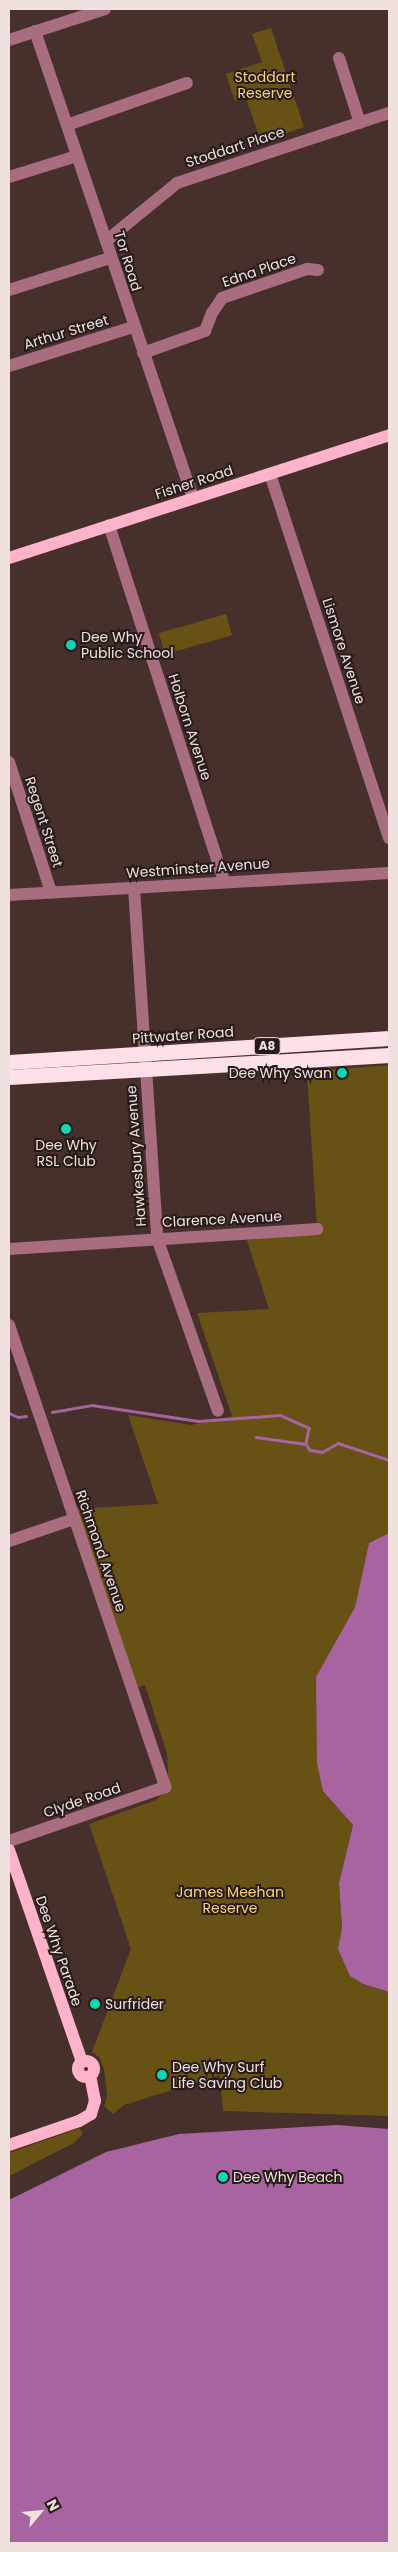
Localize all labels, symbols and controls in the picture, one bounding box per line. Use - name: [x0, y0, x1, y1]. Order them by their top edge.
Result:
- park label: Stoddart Reserve: [235, 69, 295, 102]
- street label: Stoddart Place: [183, 123, 287, 171]
- street label: Tor Road: [111, 229, 145, 293]
- street label: Edna Place: [220, 250, 298, 290]
- street label: Arthur Street: [22, 311, 110, 353]
- street label: Fisher Road: [153, 462, 235, 502]
- street label: Lismore Avenue: [319, 596, 369, 706]
- place label: Dee Why Public School: [81, 629, 174, 662]
- marker: Dee Why Public School: [65, 639, 77, 651]
- street label: Holborn Avenue: [165, 672, 215, 782]
- street label: Regent Street: [21, 775, 67, 869]
- street label: Westminster Avenue: [125, 855, 271, 881]
- street label: Pittwater Road: [132, 1023, 234, 1047]
- road number: A8: [253, 1036, 281, 1056]
- place label: Dee Why Swan: [229, 1065, 332, 1081]
- marker: Dee Why Swan: [336, 1067, 348, 1079]
- street label: Hawkesbury Avenue: [123, 1085, 149, 1227]
- marker: Dee Why RSL Club: [60, 1123, 72, 1135]
- place label: Dee Why RSL Club: [35, 1137, 97, 1170]
- street label: Clarence Avenue: [162, 1207, 282, 1231]
- street label: Richmond Avenue: [72, 1488, 130, 1614]
- street label: Clyde Road: [41, 1779, 123, 1821]
- park label: James Meehan Reserve: [176, 1884, 284, 1916]
- street label: Dee Why Parade: [32, 1894, 86, 2008]
- place label: Surfrider: [105, 1996, 164, 2012]
- marker: Surfrider: [89, 1998, 101, 2010]
- place label: Dee Why Surf Life Saving Club: [172, 2059, 282, 2092]
- marker: Dee Why Surf Life Saving Club: [156, 2069, 168, 2081]
- place label: Dee Why Beach: [233, 2169, 342, 2185]
- marker: Dee Why Beach: [217, 2171, 229, 2183]
- north arrow: [15, 2487, 65, 2537]
- text: N: [42, 2496, 65, 2514]

